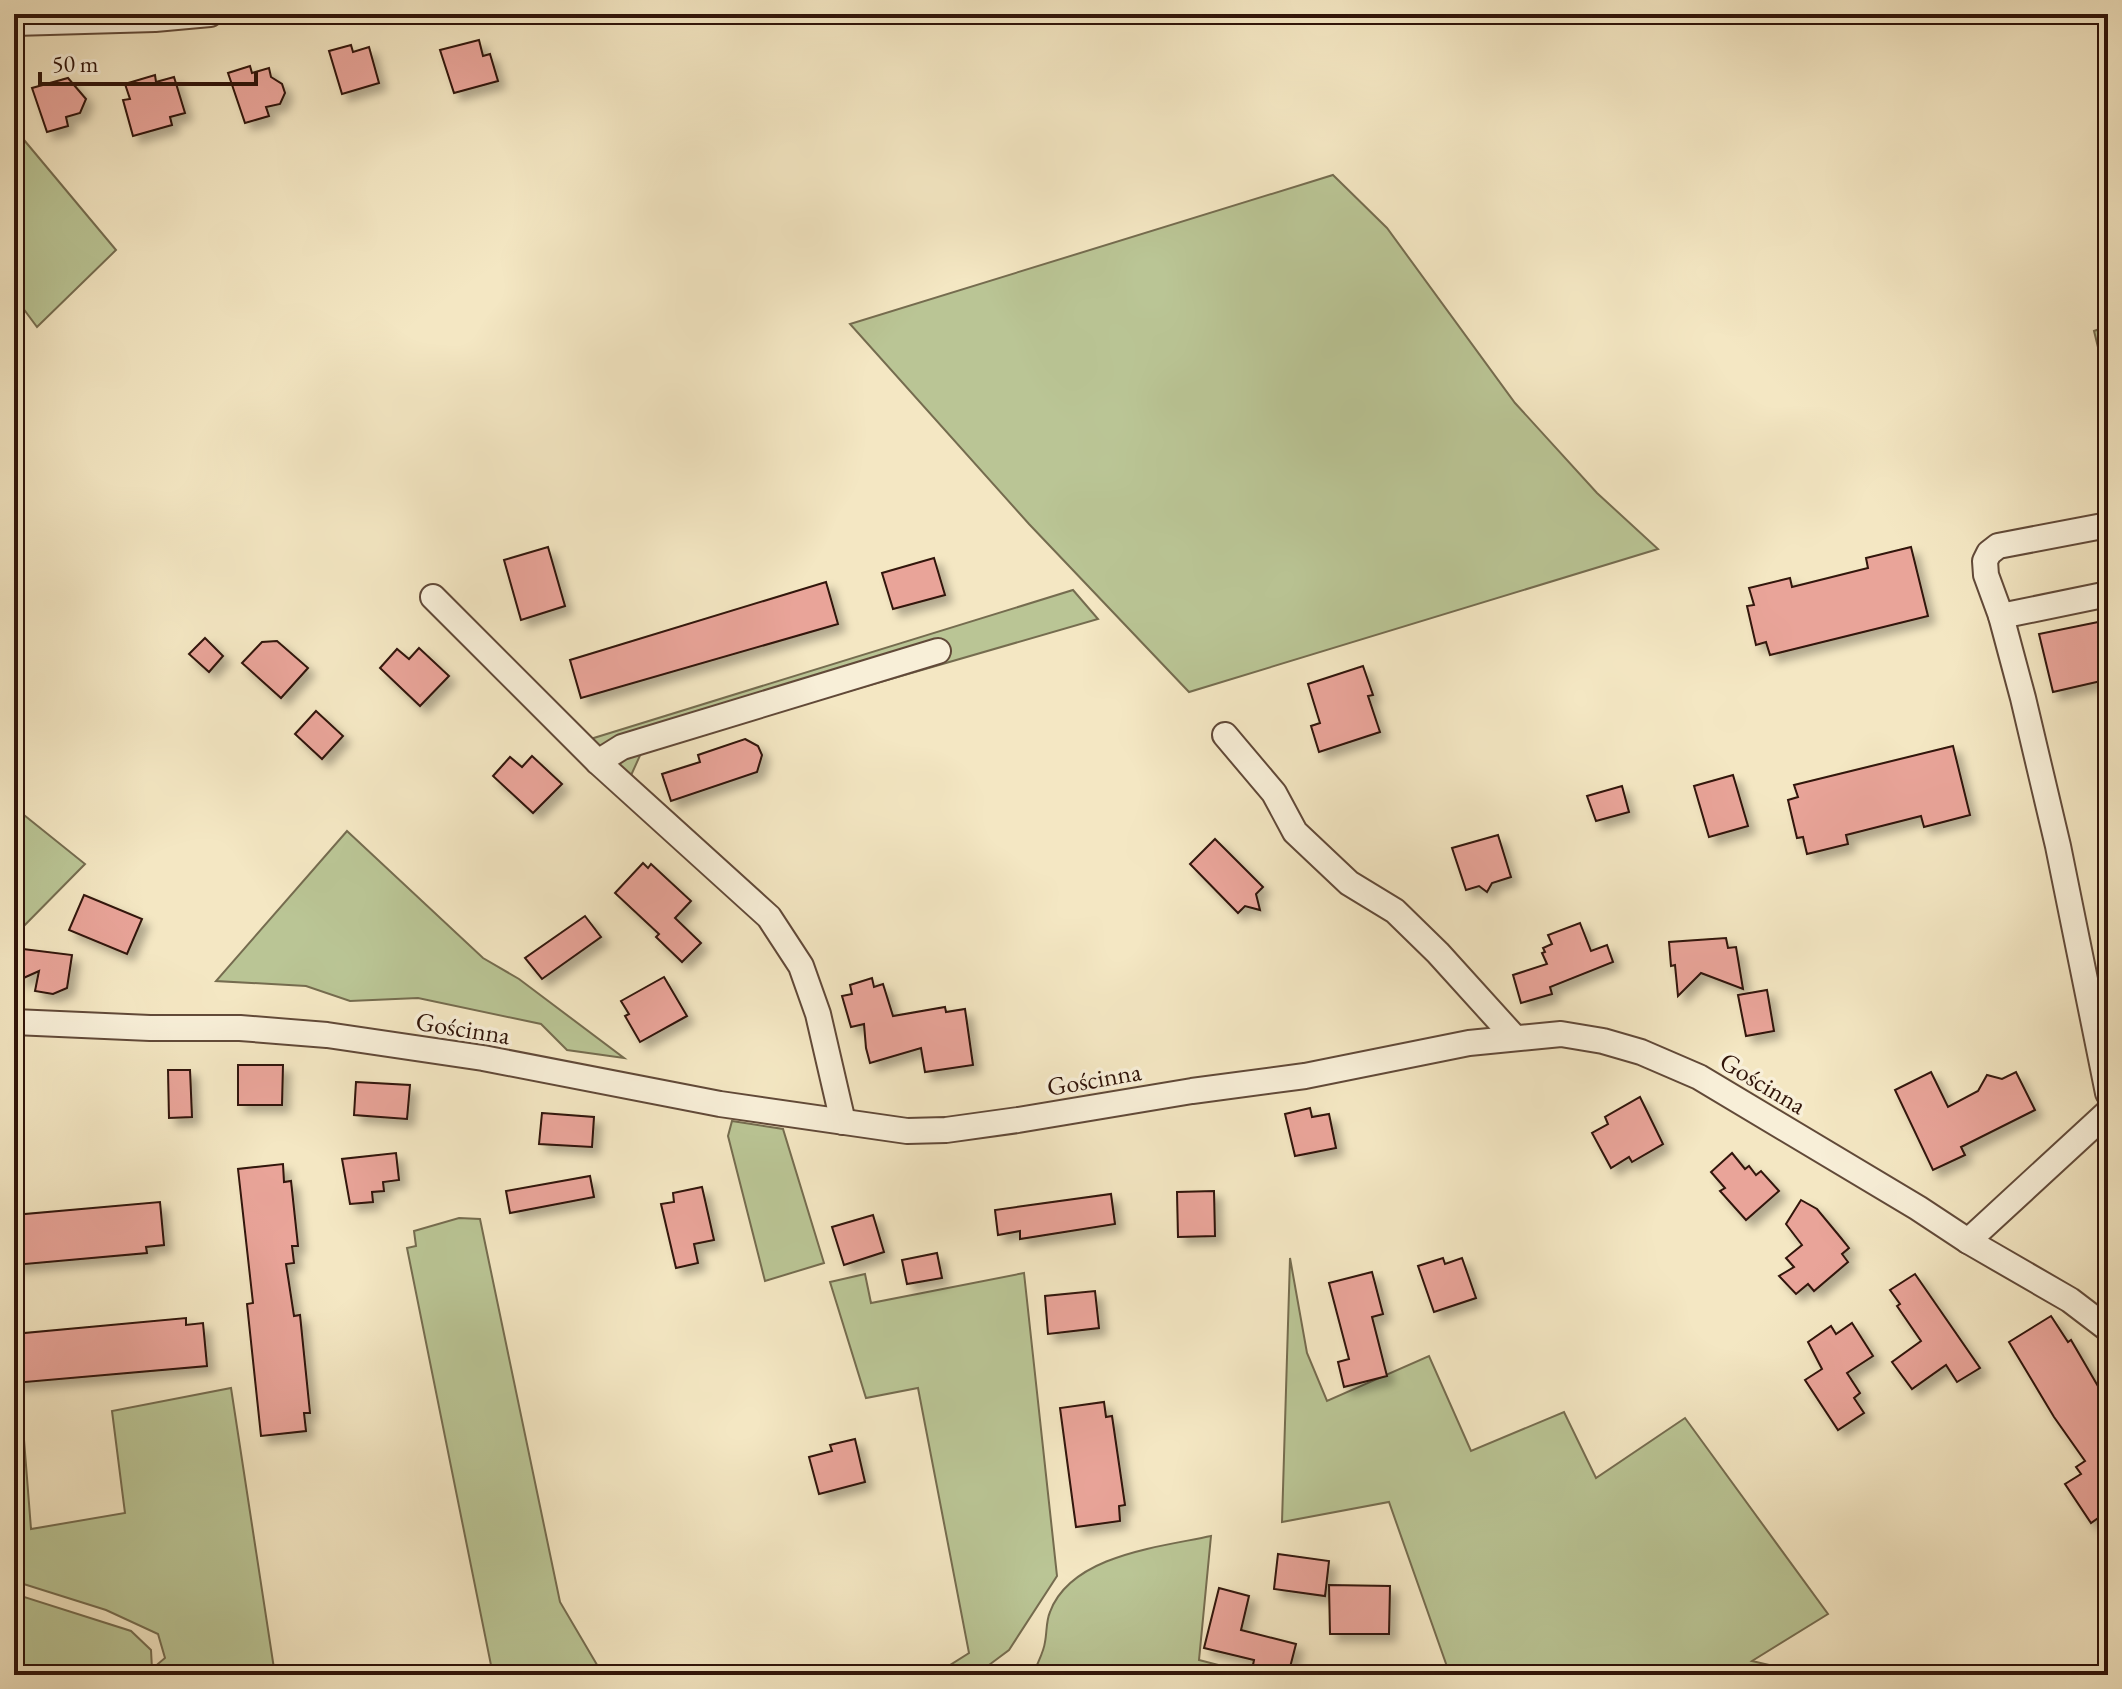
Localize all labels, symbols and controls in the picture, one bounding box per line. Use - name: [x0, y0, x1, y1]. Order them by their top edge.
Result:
- scale bar: [40, 36, 256, 86]
- text: 50 m: [52, 48, 99, 79]
- street label: Gościnna: [413, 1004, 513, 1052]
- street label: Gościnna: [1714, 1044, 1813, 1122]
- street label: Gościnna: [1044, 1054, 1144, 1104]

